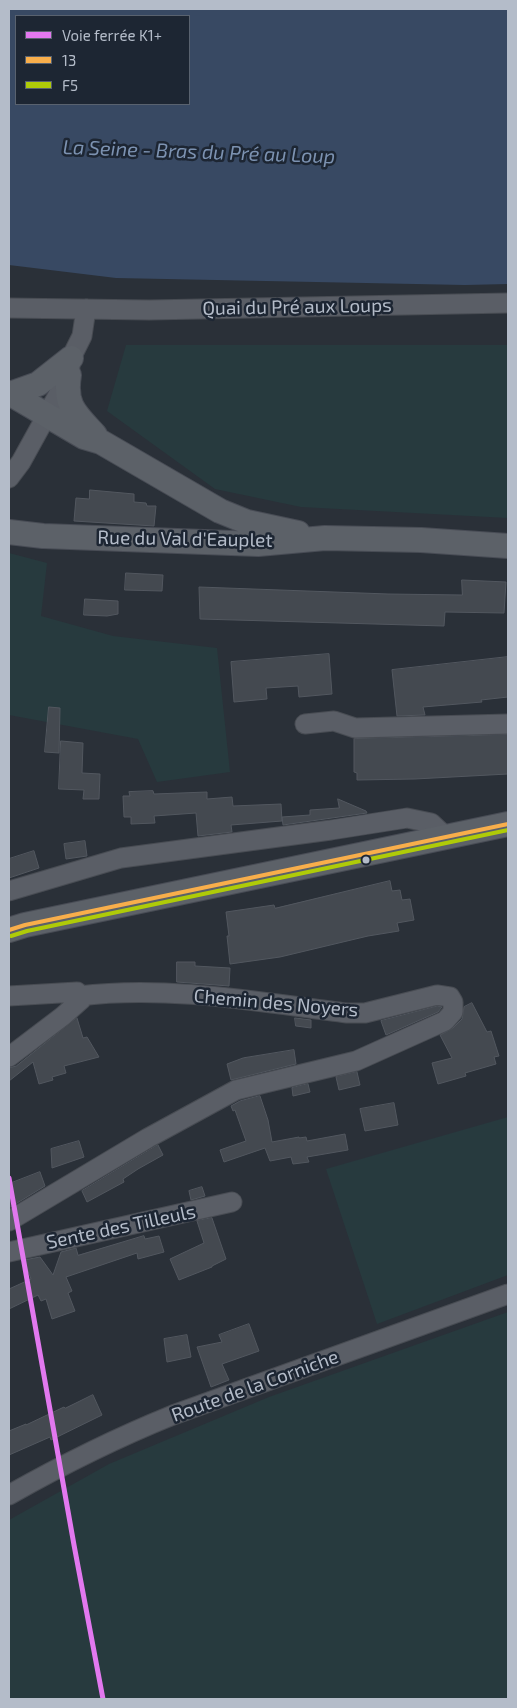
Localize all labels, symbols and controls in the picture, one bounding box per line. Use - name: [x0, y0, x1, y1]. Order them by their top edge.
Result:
- legend: [15, 15, 190, 105]
- text: Voie ferrée K1+: [62, 26, 162, 44]
- text: 13: [62, 51, 76, 69]
- text: F5: [62, 76, 78, 94]
- water label: La Seine - Bras du Pré au Loup: [62, 135, 336, 169]
- street label: Quai du Pré aux Loups: [202, 294, 392, 320]
- street label: Rue du Val d'Eauplet: [97, 526, 273, 552]
- unlabelled marker: [361, 855, 371, 865]
- street label: Chemin des Noyers: [193, 984, 359, 1022]
- street label: Sente des Tilleuls: [44, 1200, 198, 1254]
- street label: Route de la Corniche: [168, 1345, 342, 1427]

